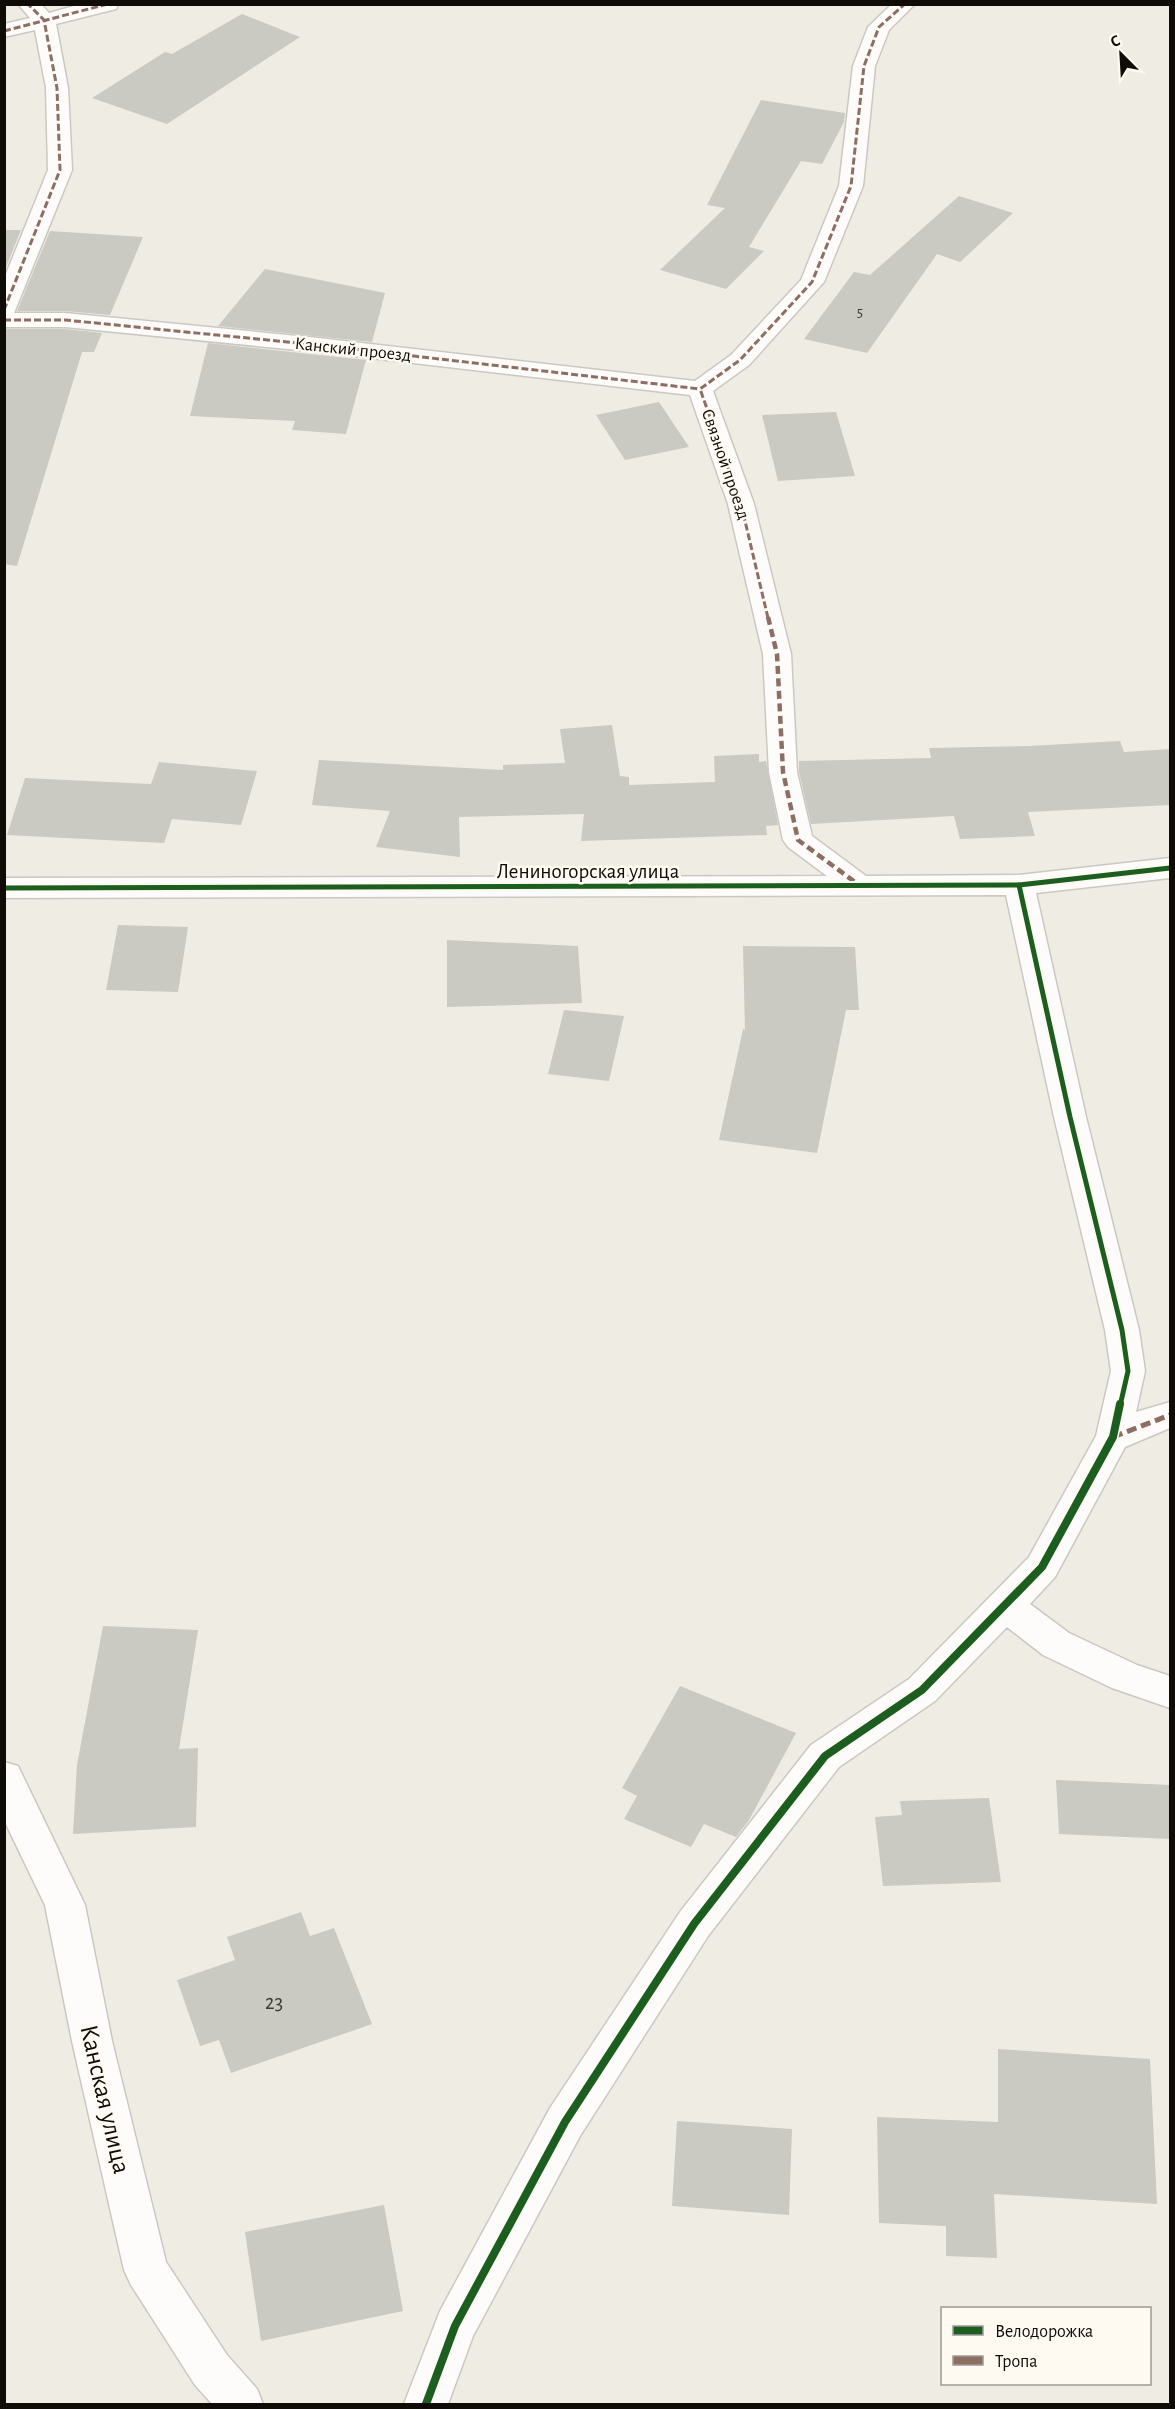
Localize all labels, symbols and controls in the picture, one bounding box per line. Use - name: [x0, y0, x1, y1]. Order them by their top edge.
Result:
- north arrow: [1091, 24, 1151, 84]
- text: С: [1108, 32, 1123, 50]
- house number: 5: [857, 305, 863, 320]
- street label: Канский проезд: [294, 335, 412, 365]
- street label: Связной проезд: [698, 407, 752, 522]
- street label: Лениногорская улица: [497, 861, 680, 882]
- house number: 23: [265, 1992, 283, 2013]
- street label: Канская улица: [75, 2022, 135, 2176]
- legend: [941, 2307, 1151, 2385]
- text: Велодорожка: [995, 2323, 1093, 2341]
- text: Тропа: [995, 2353, 1038, 2371]

